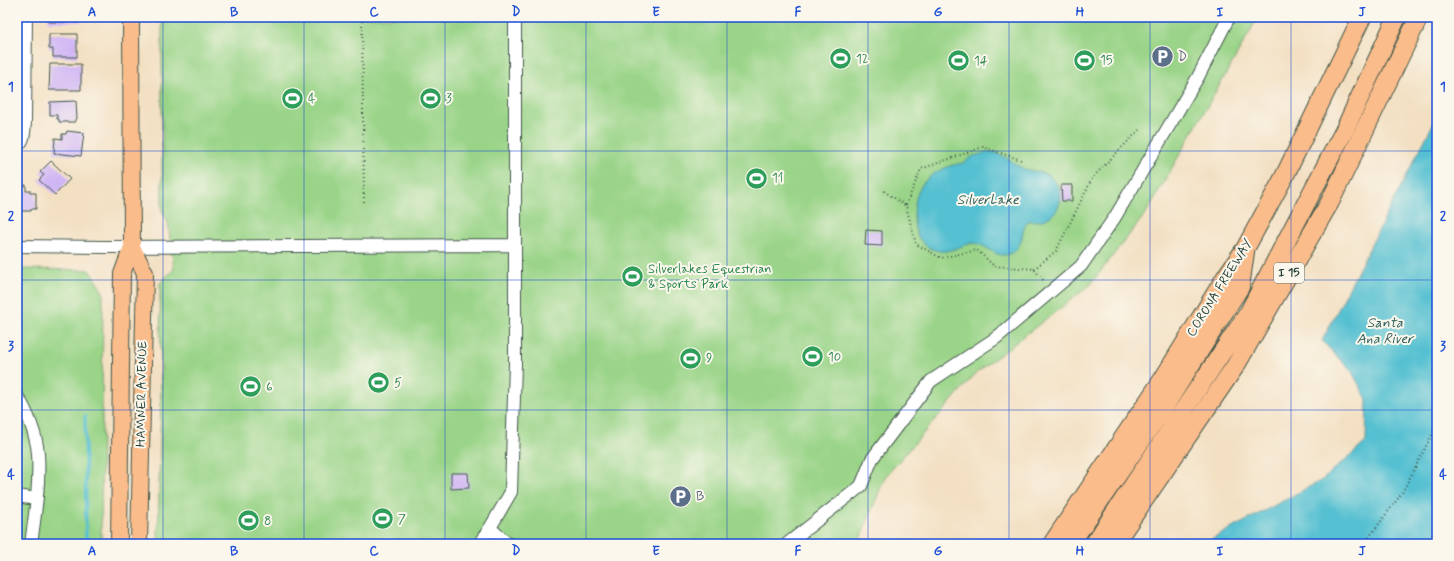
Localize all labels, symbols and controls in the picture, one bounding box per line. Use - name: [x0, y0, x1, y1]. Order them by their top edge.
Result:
- text: A: [88, 4, 96, 21]
- text: B: [230, 4, 239, 21]
- text: C: [369, 4, 379, 21]
- text: D: [512, 4, 521, 21]
- text: E: [652, 4, 660, 21]
- text: F: [795, 4, 802, 21]
- text: G: [934, 4, 943, 21]
- text: H: [1076, 4, 1085, 21]
- text: I: [1217, 4, 1224, 21]
- text: J: [1358, 4, 1366, 21]
- parking icon: D: [1149, 44, 1175, 70]
- sports icon: 12: [828, 46, 854, 72]
- sports icon: 15: [1071, 47, 1097, 73]
- sports icon: 14: [946, 48, 972, 74]
- place label: D: [1178, 49, 1187, 66]
- place label: 12: [856, 51, 869, 68]
- place label: 15: [1100, 52, 1113, 69]
- place label: 14: [974, 53, 988, 70]
- text: 1: [8, 79, 14, 96]
- text: 1: [1440, 79, 1446, 96]
- sports icon: 3: [417, 85, 443, 111]
- sports icon: 4: [279, 86, 305, 112]
- place label: 3: [446, 90, 452, 107]
- place label: 4: [308, 91, 316, 108]
- sports icon: 11: [743, 165, 769, 191]
- place label: 11: [772, 170, 783, 187]
- water label: SilverLake: [957, 191, 1020, 209]
- text: 2: [8, 208, 15, 225]
- text: 2: [1440, 208, 1447, 225]
- street label: CORONA FREEWAY: [1183, 235, 1257, 340]
- place label: Silverlakes Equestrian & Sports Park: [648, 261, 772, 293]
- sports icon: Silverlakes Equestrian & Sports Park: [619, 263, 645, 289]
- road number: I 15: [1274, 263, 1304, 283]
- water label: Santa Ana River: [1357, 314, 1415, 348]
- text: 3: [8, 338, 14, 355]
- text: 3: [1440, 338, 1446, 355]
- street label: HAMNER AVENUE: [133, 340, 151, 447]
- sports icon: 10: [799, 344, 825, 370]
- sports icon: 9: [677, 345, 703, 371]
- place label: 10: [828, 349, 841, 366]
- place label: 9: [706, 350, 712, 367]
- sports icon: 5: [365, 370, 391, 396]
- sports icon: 6: [238, 374, 264, 400]
- place label: 5: [394, 375, 402, 392]
- place label: 6: [266, 379, 273, 396]
- text: 4: [7, 467, 15, 484]
- text: 4: [1439, 467, 1447, 484]
- parking icon: B: [667, 483, 693, 509]
- place label: B: [696, 488, 704, 505]
- sports icon: 7: [369, 506, 395, 532]
- sports icon: 8: [235, 508, 261, 534]
- place label: 7: [398, 511, 406, 528]
- place label: 8: [264, 513, 271, 530]
- text: A: [88, 543, 96, 560]
- text: B: [230, 543, 239, 560]
- text: C: [369, 543, 379, 560]
- text: D: [512, 543, 521, 560]
- text: E: [652, 543, 660, 560]
- text: F: [795, 543, 802, 560]
- text: G: [934, 543, 943, 560]
- text: H: [1076, 543, 1085, 560]
- text: I: [1217, 543, 1224, 560]
- text: J: [1358, 543, 1366, 560]

